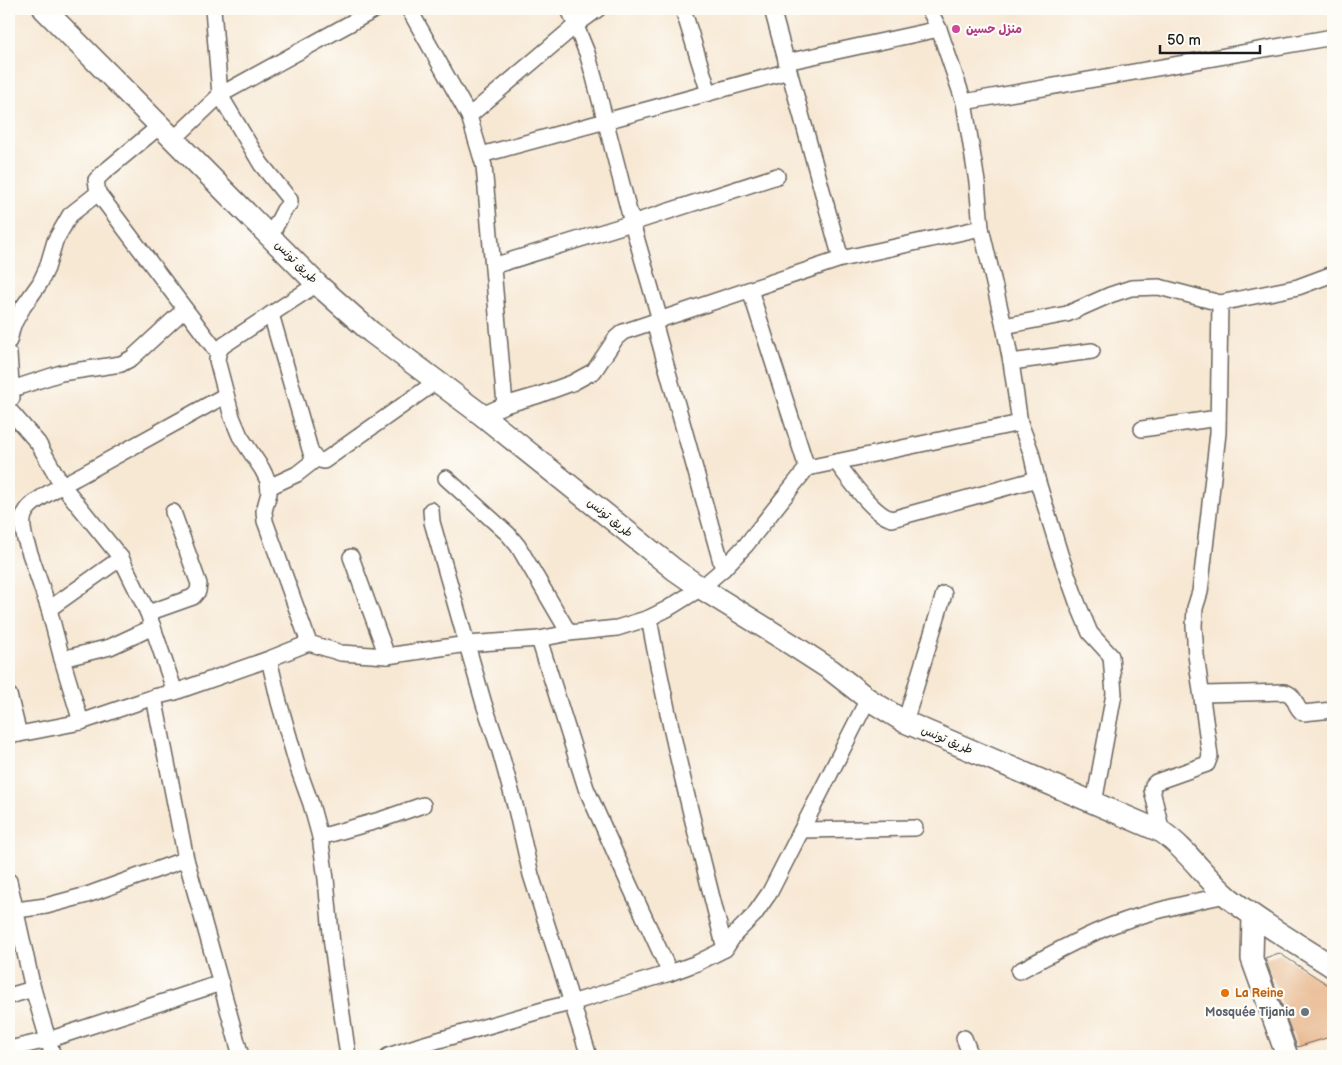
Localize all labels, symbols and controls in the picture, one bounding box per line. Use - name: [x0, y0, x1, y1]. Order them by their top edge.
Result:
- place label: منزل حسين: [966, 22, 1022, 37]
- scale bar: [1160, 22, 1260, 54]
- marker: منزل حسين: [950, 23, 962, 35]
- text: 50 m: [1167, 31, 1201, 50]
- street label: طريق تونس: [271, 237, 321, 287]
- street label: طريق تونس: [584, 495, 636, 541]
- street label: طريق تونس: [919, 722, 975, 758]
- place label: La Reine: [1235, 986, 1284, 1001]
- marker: La Reine: [1219, 987, 1231, 999]
- place label: Mosquée Tijania: [1205, 1005, 1295, 1020]
- marker: Mosquée Tijania: [1299, 1006, 1311, 1018]

